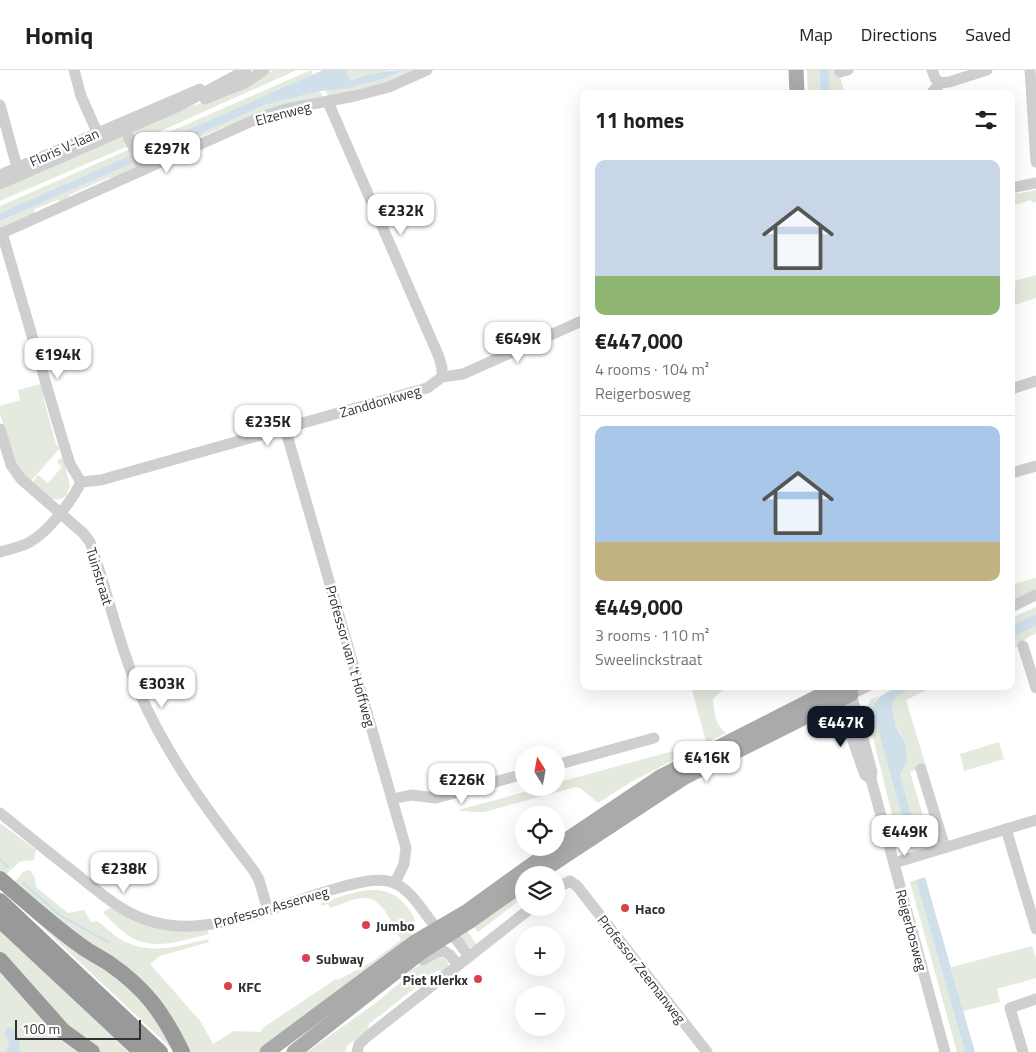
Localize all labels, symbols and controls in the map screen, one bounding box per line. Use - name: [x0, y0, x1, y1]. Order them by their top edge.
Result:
- text: Homiq: [25, 17, 93, 53]
- text: Map: [799, 21, 833, 48]
- text: Directions: [861, 21, 937, 48]
- text: Saved: [965, 21, 1011, 48]
- street label: Elzenweg: [253, 96, 313, 130]
- text: 11 homes: [595, 104, 684, 136]
- icon: filters: [972, 106, 1000, 134]
- street label: Floris V-laan: [26, 122, 102, 172]
- pin: €297K: [132, 132, 202, 174]
- text: €297K: [144, 136, 190, 160]
- icon: home: [753, 193, 843, 283]
- pin: €232K: [366, 194, 436, 236]
- text: €232K: [378, 198, 424, 222]
- pin: €649K: [483, 322, 553, 364]
- text: €447,000: [595, 325, 683, 357]
- text: €649K: [495, 326, 541, 350]
- pin: €194K: [23, 338, 93, 380]
- text: €194K: [35, 342, 81, 366]
- text: 4 rooms · 104 m²: [595, 357, 709, 381]
- street label: Zanddonkweg: [337, 379, 423, 423]
- text: Reigerbosweg: [595, 381, 691, 405]
- pin: €235K: [233, 404, 303, 447]
- text: €235K: [245, 409, 291, 433]
- icon: home: [753, 458, 843, 548]
- street label: Tuinstraat: [81, 545, 119, 608]
- street label: Professor van 't Hoffweg: [321, 583, 381, 729]
- text: €449,000: [595, 591, 683, 623]
- text: 3 rooms · 110 m²: [595, 623, 709, 647]
- text: Sweelinckstraat: [595, 647, 702, 671]
- pin: €303K: [127, 666, 197, 709]
- text: €303K: [139, 671, 185, 695]
- pin: €447K: [806, 706, 876, 748]
- text: €447K: [818, 710, 864, 734]
- pin: €416K: [672, 740, 742, 783]
- text: €416K: [684, 745, 730, 769]
- north arrow: [515, 746, 565, 796]
- map controls: [515, 746, 565, 1036]
- pin: €226K: [427, 762, 497, 805]
- text: €226K: [439, 767, 485, 791]
- button: locate: [515, 806, 565, 856]
- pin: €449K: [870, 814, 940, 857]
- text: €449K: [882, 819, 928, 843]
- pin: €238K: [89, 852, 159, 894]
- text: €238K: [101, 856, 147, 880]
- button: layers: [515, 866, 565, 916]
- street label: Professor Asserweg: [211, 881, 331, 933]
- street label: Reigerbosweg: [891, 887, 933, 973]
- place label: Haco: [635, 898, 665, 919]
- marker: Haco: [619, 902, 631, 914]
- street label: Professor Zeemanweg: [593, 910, 691, 1028]
- place label: Jumbo: [376, 915, 415, 936]
- marker: Jumbo: [360, 919, 372, 931]
- button: +: [515, 926, 565, 976]
- place label: Subway: [316, 948, 364, 969]
- marker: Subway: [300, 952, 312, 964]
- place label: Piet Klerkx: [403, 969, 468, 990]
- marker: Piet Klerkx: [472, 973, 484, 985]
- place label: KFC: [238, 976, 262, 997]
- marker: KFC: [222, 980, 234, 992]
- button: −: [515, 986, 565, 1036]
- scale bar: [15, 1017, 141, 1040]
- text: 100 m: [22, 1018, 60, 1039]

